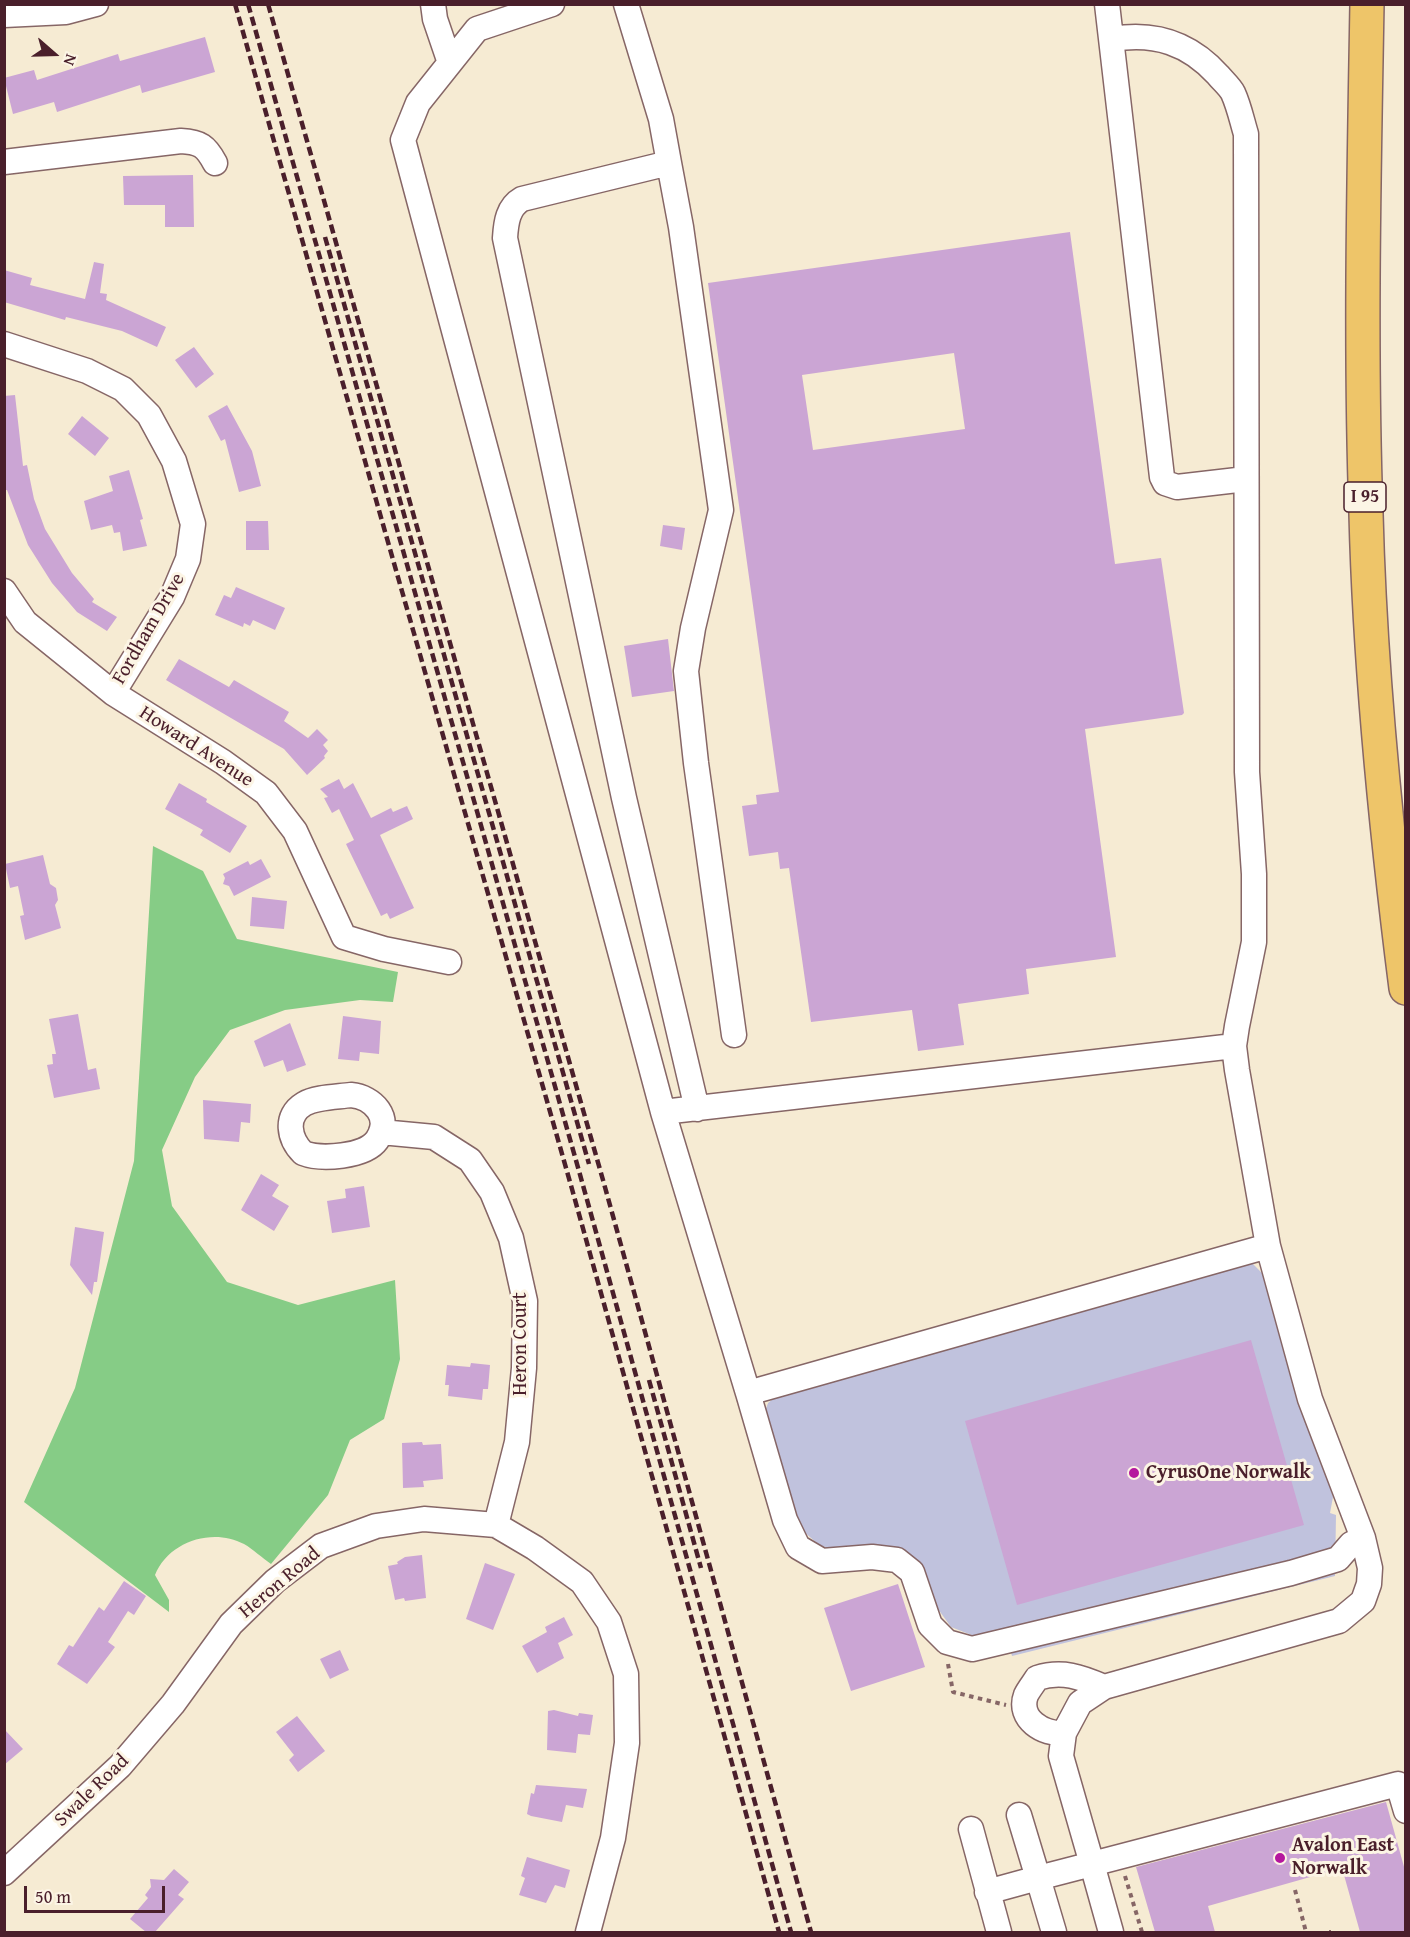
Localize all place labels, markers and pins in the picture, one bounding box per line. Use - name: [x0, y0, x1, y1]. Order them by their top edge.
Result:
- place label: CyrusOne Norwalk: [1146, 1461, 1311, 1485]
- marker: CyrusOne Norwalk: [1127, 1466, 1141, 1480]
- place label: Avalon East Norwalk: [1292, 1834, 1394, 1881]
- marker: Avalon East Norwalk: [1273, 1851, 1287, 1865]

